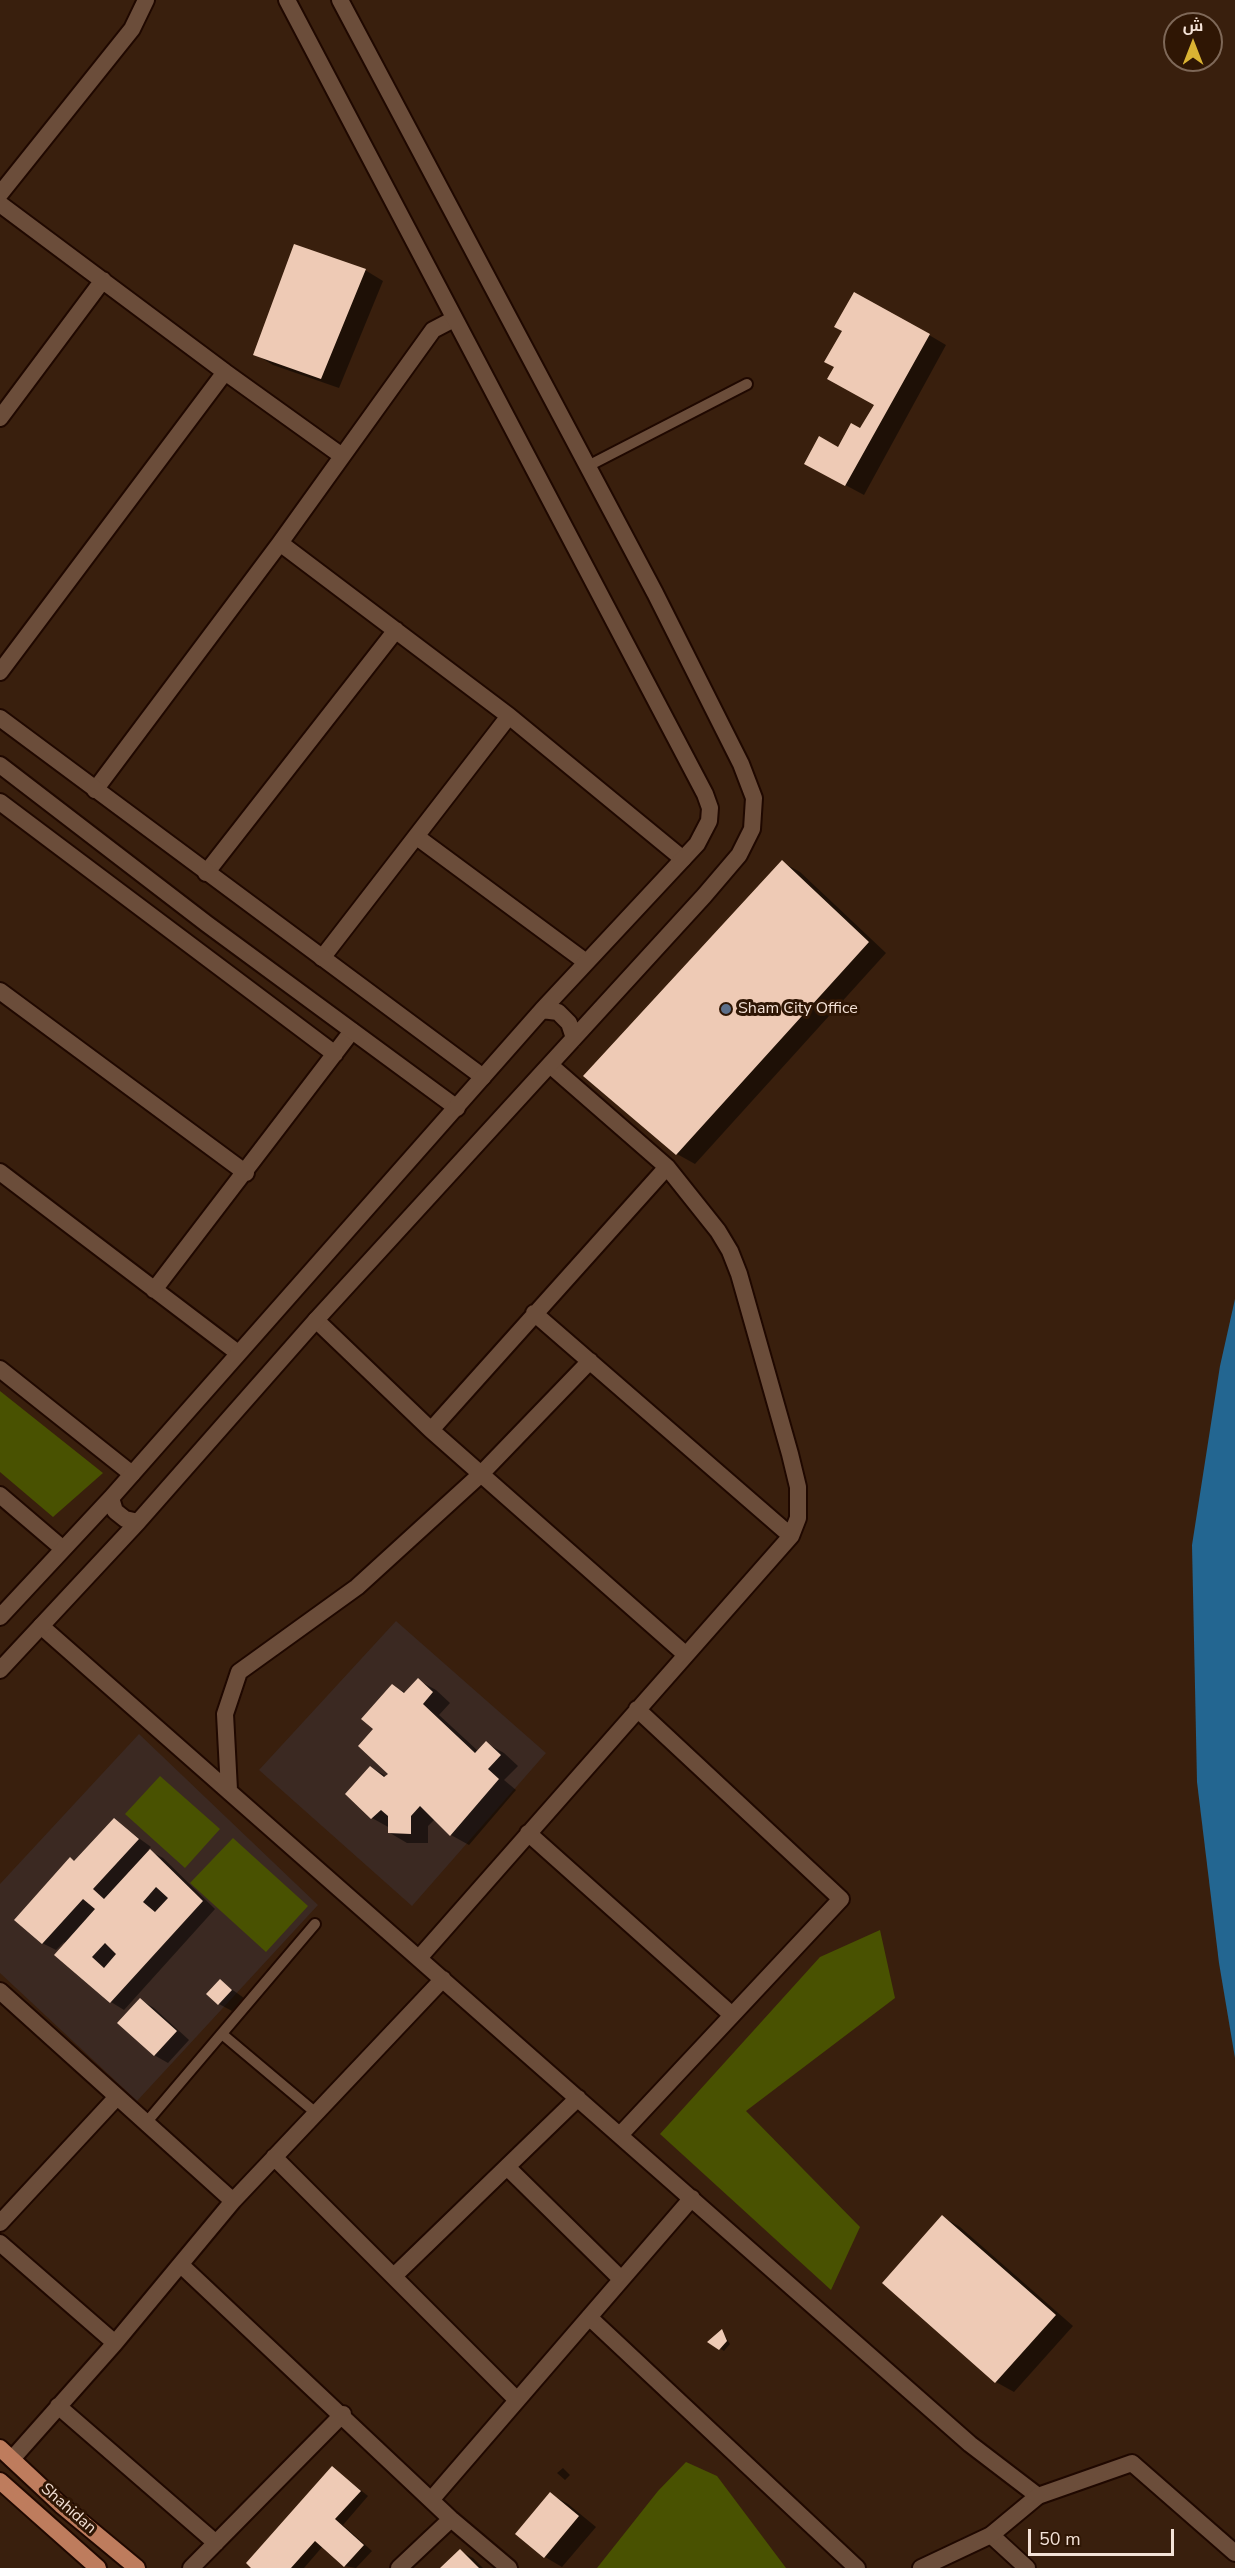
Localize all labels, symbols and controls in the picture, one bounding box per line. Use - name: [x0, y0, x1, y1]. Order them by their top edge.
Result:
- north arrow: [1163, 12, 1223, 72]
- text: ش: [1183, 15, 1203, 37]
- place label: Sham City Office: [738, 999, 858, 1019]
- marker: Sham City Office: [719, 1002, 733, 1016]
- street label: Shahidan: [36, 2480, 100, 2538]
- scale bar: [1031, 2517, 1176, 2555]
- text: 50 m: [1039, 2527, 1081, 2551]

